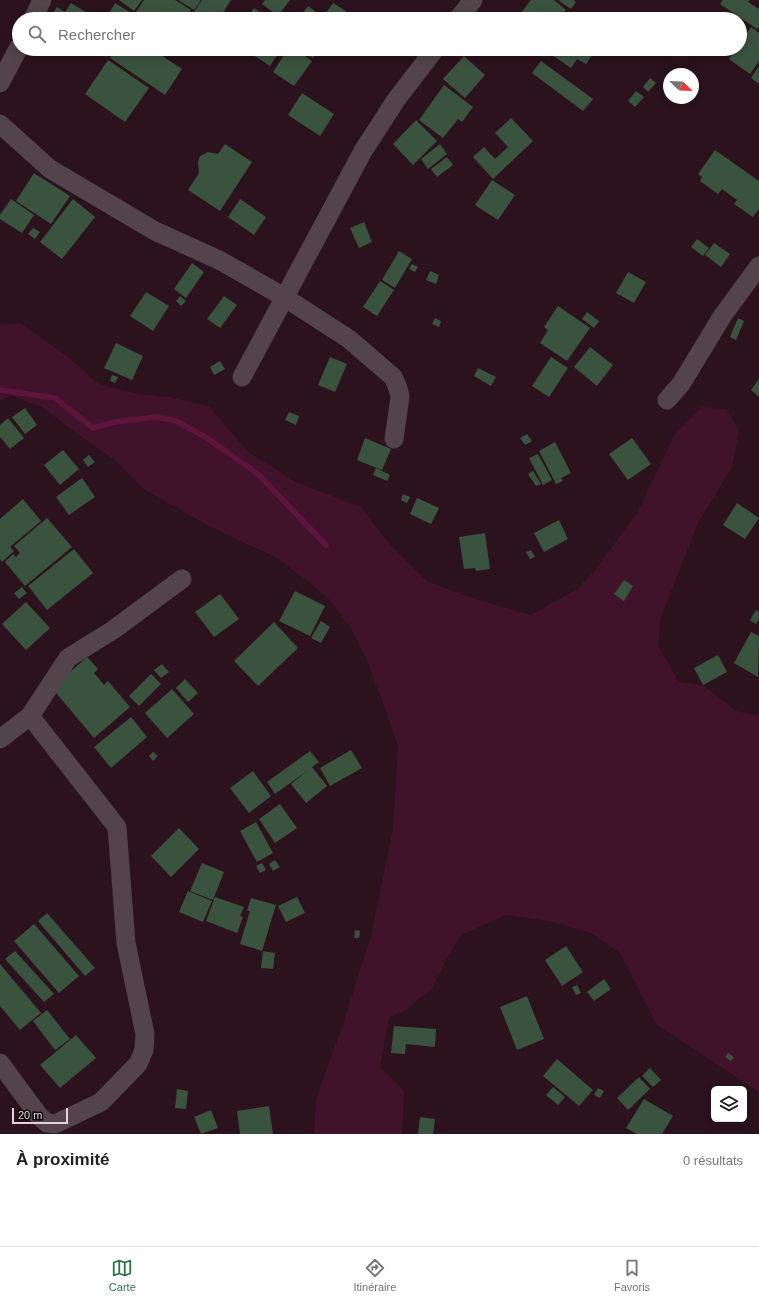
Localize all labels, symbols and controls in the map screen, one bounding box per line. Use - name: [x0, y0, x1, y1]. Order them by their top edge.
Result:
- search box: [12, 12, 747, 56]
- icon: search: [26, 23, 48, 45]
- text: Rechercher: [58, 26, 136, 43]
- north arrow: [663, 68, 699, 104]
- map controls: [711, 1086, 747, 1122]
- button: layers: [711, 1086, 747, 1122]
- scale bar: [12, 1106, 68, 1125]
- text: 20 m: [18, 1109, 42, 1121]
- text: À proximité: [16, 1150, 110, 1169]
- text: 0 résultats: [683, 1153, 743, 1168]
- tab: Carte: [109, 1257, 136, 1293]
- tab: Itinéraire: [354, 1257, 396, 1293]
- tab: Favoris: [614, 1257, 650, 1293]

